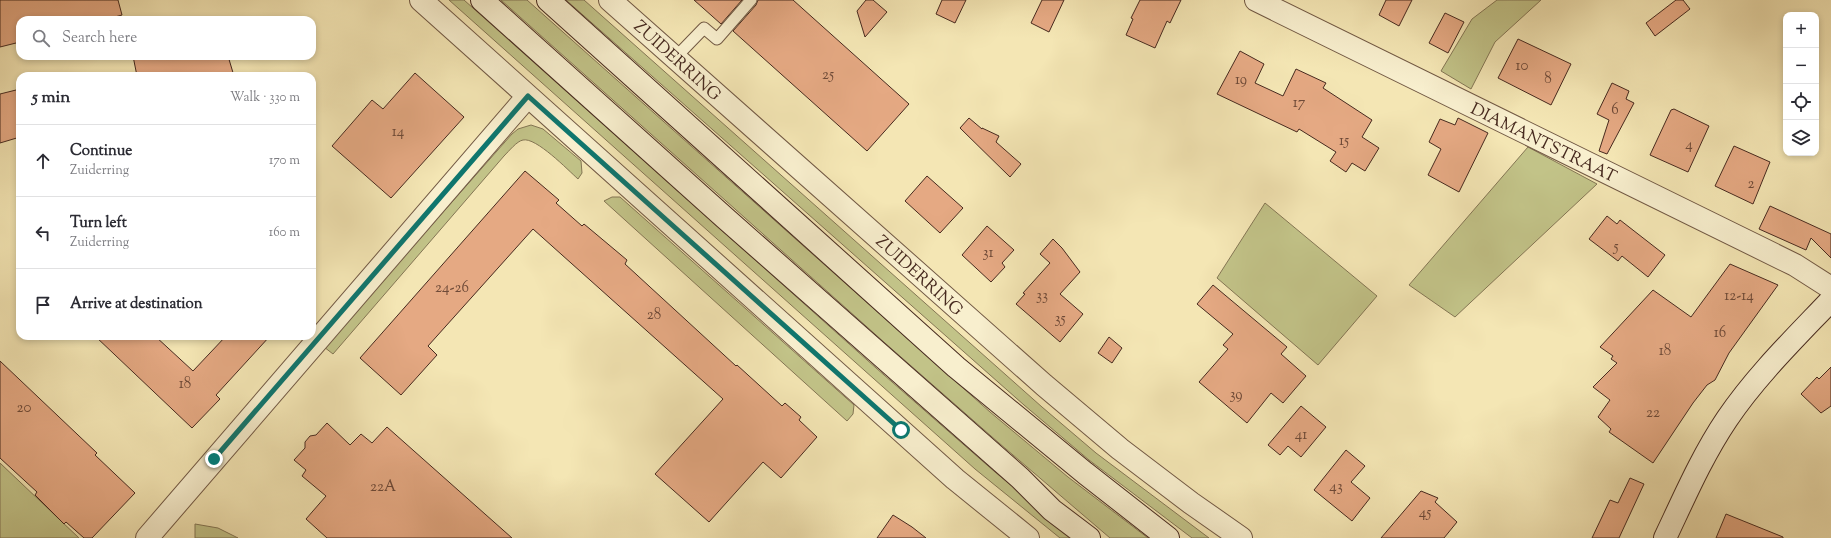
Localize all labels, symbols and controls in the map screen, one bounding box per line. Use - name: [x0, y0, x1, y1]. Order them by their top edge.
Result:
- map controls: [1783, 12, 1819, 156]
- button: +: [1783, 12, 1819, 48]
- search box: [16, 16, 316, 60]
- street label: ZUIDERRING: [628, 16, 726, 107]
- icon: search: [30, 27, 52, 49]
- text: Search here: [62, 28, 137, 49]
- button: −: [1783, 48, 1819, 84]
- house number: 10: [1516, 56, 1529, 77]
- house number: 25: [822, 65, 834, 86]
- house number: 8: [1544, 69, 1552, 90]
- house number: 19: [1235, 70, 1247, 91]
- button: locate: [1783, 84, 1819, 120]
- text: 5 min: [32, 86, 70, 110]
- text: Walk · 330 m: [230, 89, 300, 107]
- house number: 17: [1293, 93, 1306, 114]
- street label: DIAMANTSTRAAT: [1466, 98, 1620, 190]
- house number: 6: [1611, 100, 1619, 121]
- button: layers: [1783, 120, 1819, 156]
- house number: 14: [392, 122, 405, 143]
- house number: 15: [1339, 131, 1349, 152]
- house number: 4: [1685, 135, 1693, 156]
- text: Continue: [70, 141, 132, 162]
- icon: ahead: [32, 150, 54, 172]
- text: 170 m: [269, 152, 300, 170]
- text: Zuiderring: [70, 162, 129, 180]
- house number: 2: [1747, 174, 1755, 195]
- text: Turn left: [70, 213, 127, 234]
- icon: left: [32, 222, 54, 244]
- text: 160 m: [269, 224, 300, 242]
- street label: ZUIDERRING: [870, 231, 968, 322]
- text: Zuiderring: [70, 234, 129, 252]
- house number: 5: [1612, 237, 1619, 258]
- house number: 31: [982, 243, 994, 264]
- house number: 24-26: [435, 278, 469, 299]
- house number: 33: [1036, 286, 1048, 307]
- house number: 12-14: [1724, 286, 1754, 307]
- icon: arrive: [32, 294, 54, 316]
- text: Arrive at destination: [70, 294, 203, 315]
- house number: 28: [647, 305, 661, 326]
- house number: 35: [1054, 309, 1066, 330]
- house number: 16: [1714, 323, 1726, 344]
- house number: 18: [1659, 341, 1671, 362]
- house number: 18: [179, 374, 191, 395]
- house number: 39: [1229, 385, 1243, 406]
- house number: 20: [17, 398, 32, 419]
- house number: 22: [1646, 403, 1660, 424]
- route start: [892, 421, 910, 439]
- house number: 41: [1295, 425, 1307, 446]
- route end: [205, 450, 223, 468]
- house number: 22A: [370, 477, 396, 498]
- house number: 43: [1329, 477, 1343, 498]
- house number: 45: [1419, 503, 1431, 524]

